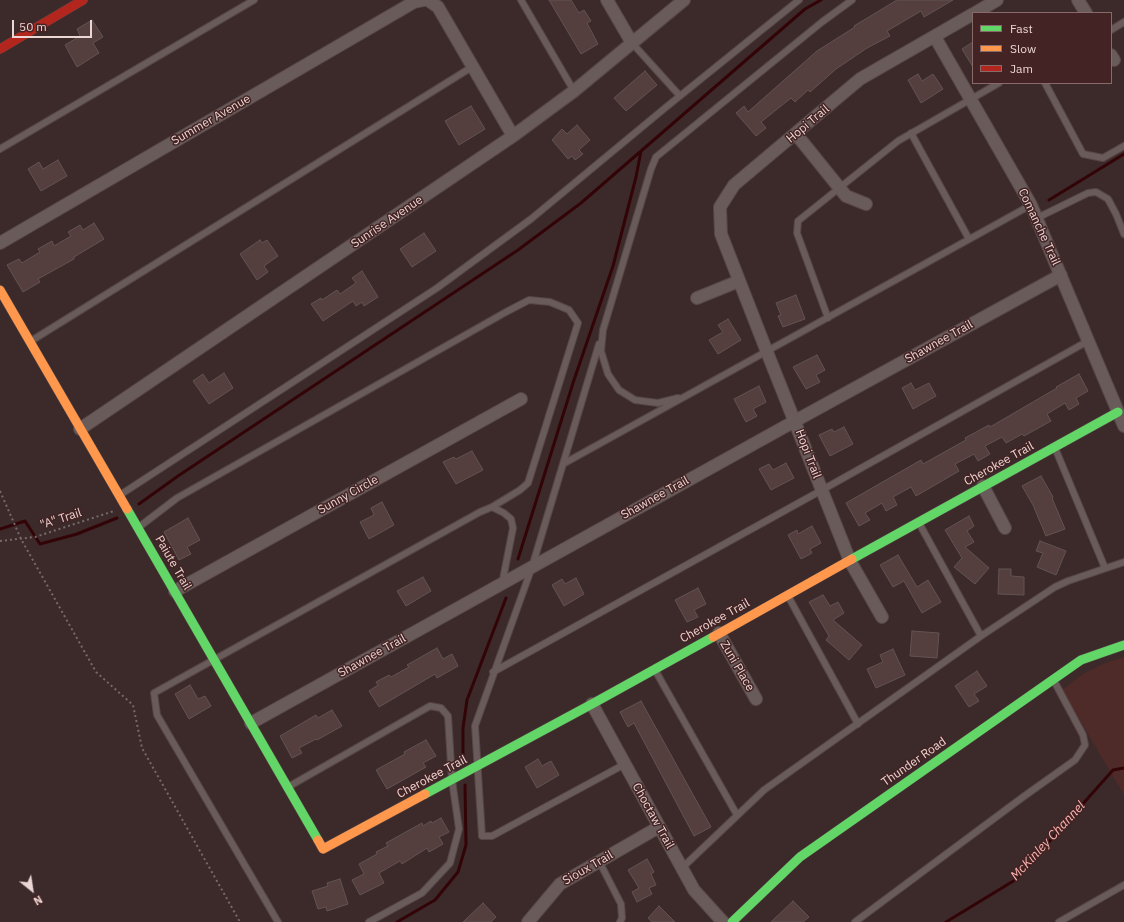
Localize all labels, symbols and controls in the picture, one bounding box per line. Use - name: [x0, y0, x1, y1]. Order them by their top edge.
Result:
- scale bar: [14, 12, 94, 38]
- legend: [972, 12, 1112, 84]
- text: 50 m: [19, 19, 47, 34]
- text: Fast: [1010, 21, 1033, 36]
- text: Slow: [1010, 41, 1036, 56]
- text: Jam: [1010, 61, 1033, 76]
- street label: Summer Avenue: [169, 92, 253, 148]
- street label: Hopi Trail: [784, 102, 832, 146]
- street label: Comanche Trail: [1015, 186, 1063, 268]
- street label: Sunrise Avenue: [348, 193, 426, 251]
- street label: Shawnee Trail: [902, 317, 976, 367]
- street label: Hopi Trail: [792, 427, 824, 481]
- street label: Cherokee Trail: [962, 439, 1036, 489]
- street label: Sunny Circle: [315, 473, 381, 517]
- street label: Shawnee Trail: [618, 473, 692, 523]
- street label: "A" Trail: [38, 506, 84, 532]
- street label: Paiute Trail: [152, 533, 194, 593]
- street label: Cherokee Trail: [678, 596, 752, 646]
- street label: Shawnee Trail: [335, 631, 409, 681]
- street label: Zuni Place: [717, 638, 757, 694]
- street label: Thunder Road: [879, 734, 949, 790]
- street label: Cherokee Trail: [394, 752, 470, 802]
- street label: Choctaw Trail: [629, 781, 677, 851]
- water label: McKinley Channel: [1007, 798, 1089, 884]
- street label: Sioux Trail: [560, 848, 616, 888]
- north arrow: [12, 870, 52, 910]
- text: N: [31, 892, 45, 908]

